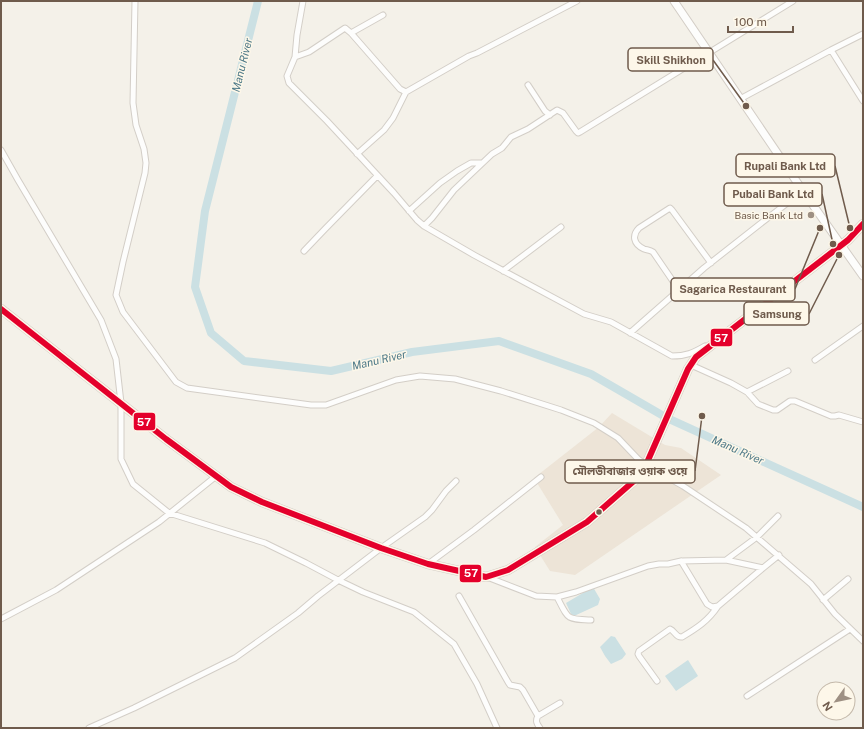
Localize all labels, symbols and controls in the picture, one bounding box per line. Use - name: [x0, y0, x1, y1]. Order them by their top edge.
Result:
- scale bar: [728, 8, 793, 34]
- text: 100 m: [734, 15, 767, 29]
- water label: Manu River: [229, 36, 255, 93]
- callout: Skill Shikhon: [628, 48, 713, 71]
- text: Skill Shikhon: [636, 54, 706, 66]
- callout: Rupali Bank Ltd: [736, 154, 835, 177]
- text: Rupali Bank Ltd: [744, 160, 826, 172]
- callout: Pubali Bank Ltd: [724, 183, 822, 206]
- text: Pubali Bank Ltd: [732, 188, 814, 200]
- place label: Basic Bank Ltd: [734, 209, 803, 221]
- marker: Basic Bank Ltd: [806, 210, 816, 220]
- callout: Sagarica Restaurant: [671, 278, 795, 301]
- text: Sagarica Restaurant: [679, 283, 787, 295]
- callout: Samsung: [744, 302, 809, 325]
- text: Samsung: [752, 308, 802, 320]
- line badge: 57: [710, 328, 733, 347]
- text: 57: [714, 332, 728, 344]
- water label: Manu River: [351, 348, 408, 372]
- line badge: 57: [133, 412, 156, 431]
- text: 57: [137, 416, 151, 428]
- water label: Manu River: [710, 433, 766, 467]
- callout: মৌলভীবাজার ওয়াক ওয়ে: [565, 460, 695, 483]
- text: মৌলভীবাজার ওয়াক ওয়ে: [573, 465, 688, 477]
- unlabelled marker: [594, 507, 604, 517]
- line badge: 57: [459, 564, 482, 583]
- text: 57: [464, 567, 478, 579]
- north arrow: [816, 681, 856, 721]
- text: N: [820, 700, 835, 713]

